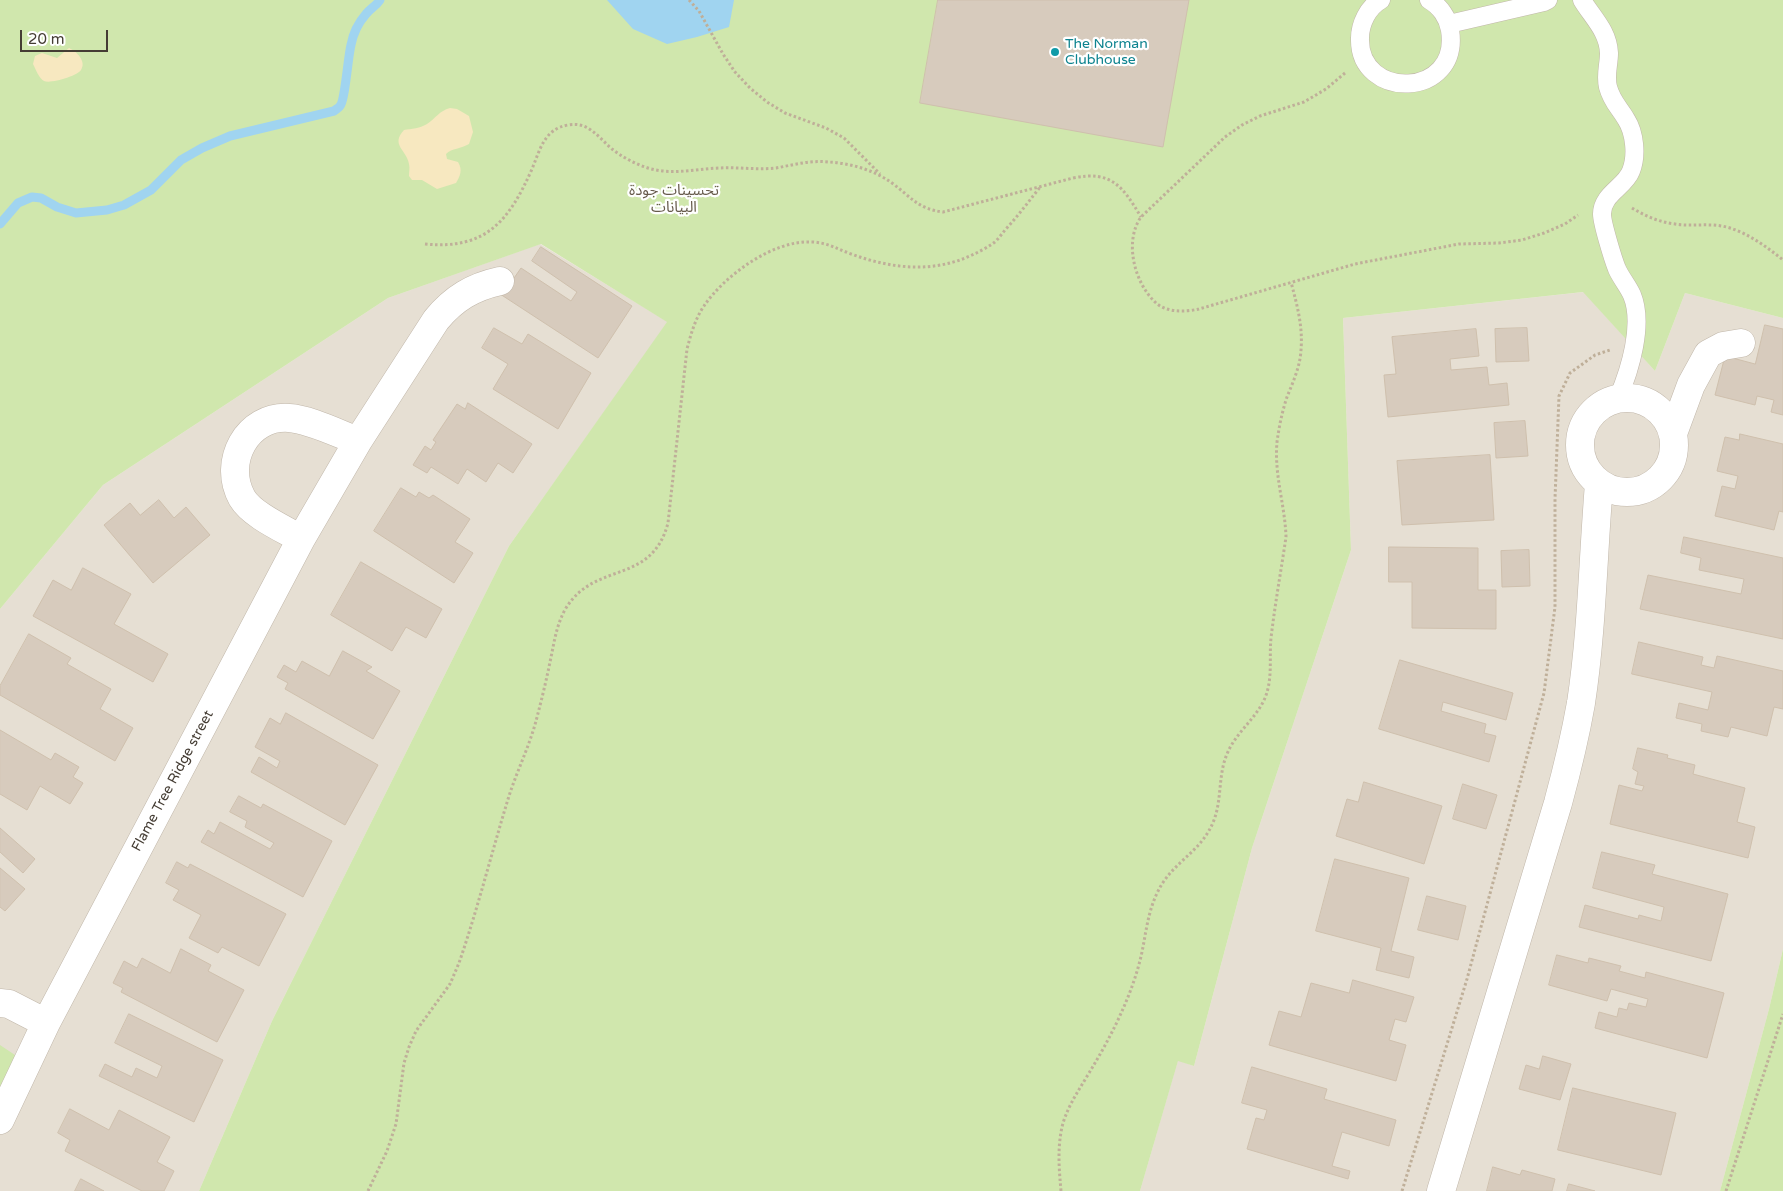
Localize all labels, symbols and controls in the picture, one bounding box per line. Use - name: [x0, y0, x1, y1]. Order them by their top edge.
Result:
- scale bar: [22, 20, 110, 52]
- text: 20 m: [28, 30, 65, 48]
- place label: The Norman Clubhouse: [1065, 36, 1148, 68]
- marker: The Norman Clubhouse: [1049, 46, 1061, 58]
- district label: تحسينات جودة البيانات: [629, 182, 719, 217]
- street label: Flame Tree Ridge street: [129, 707, 217, 855]

